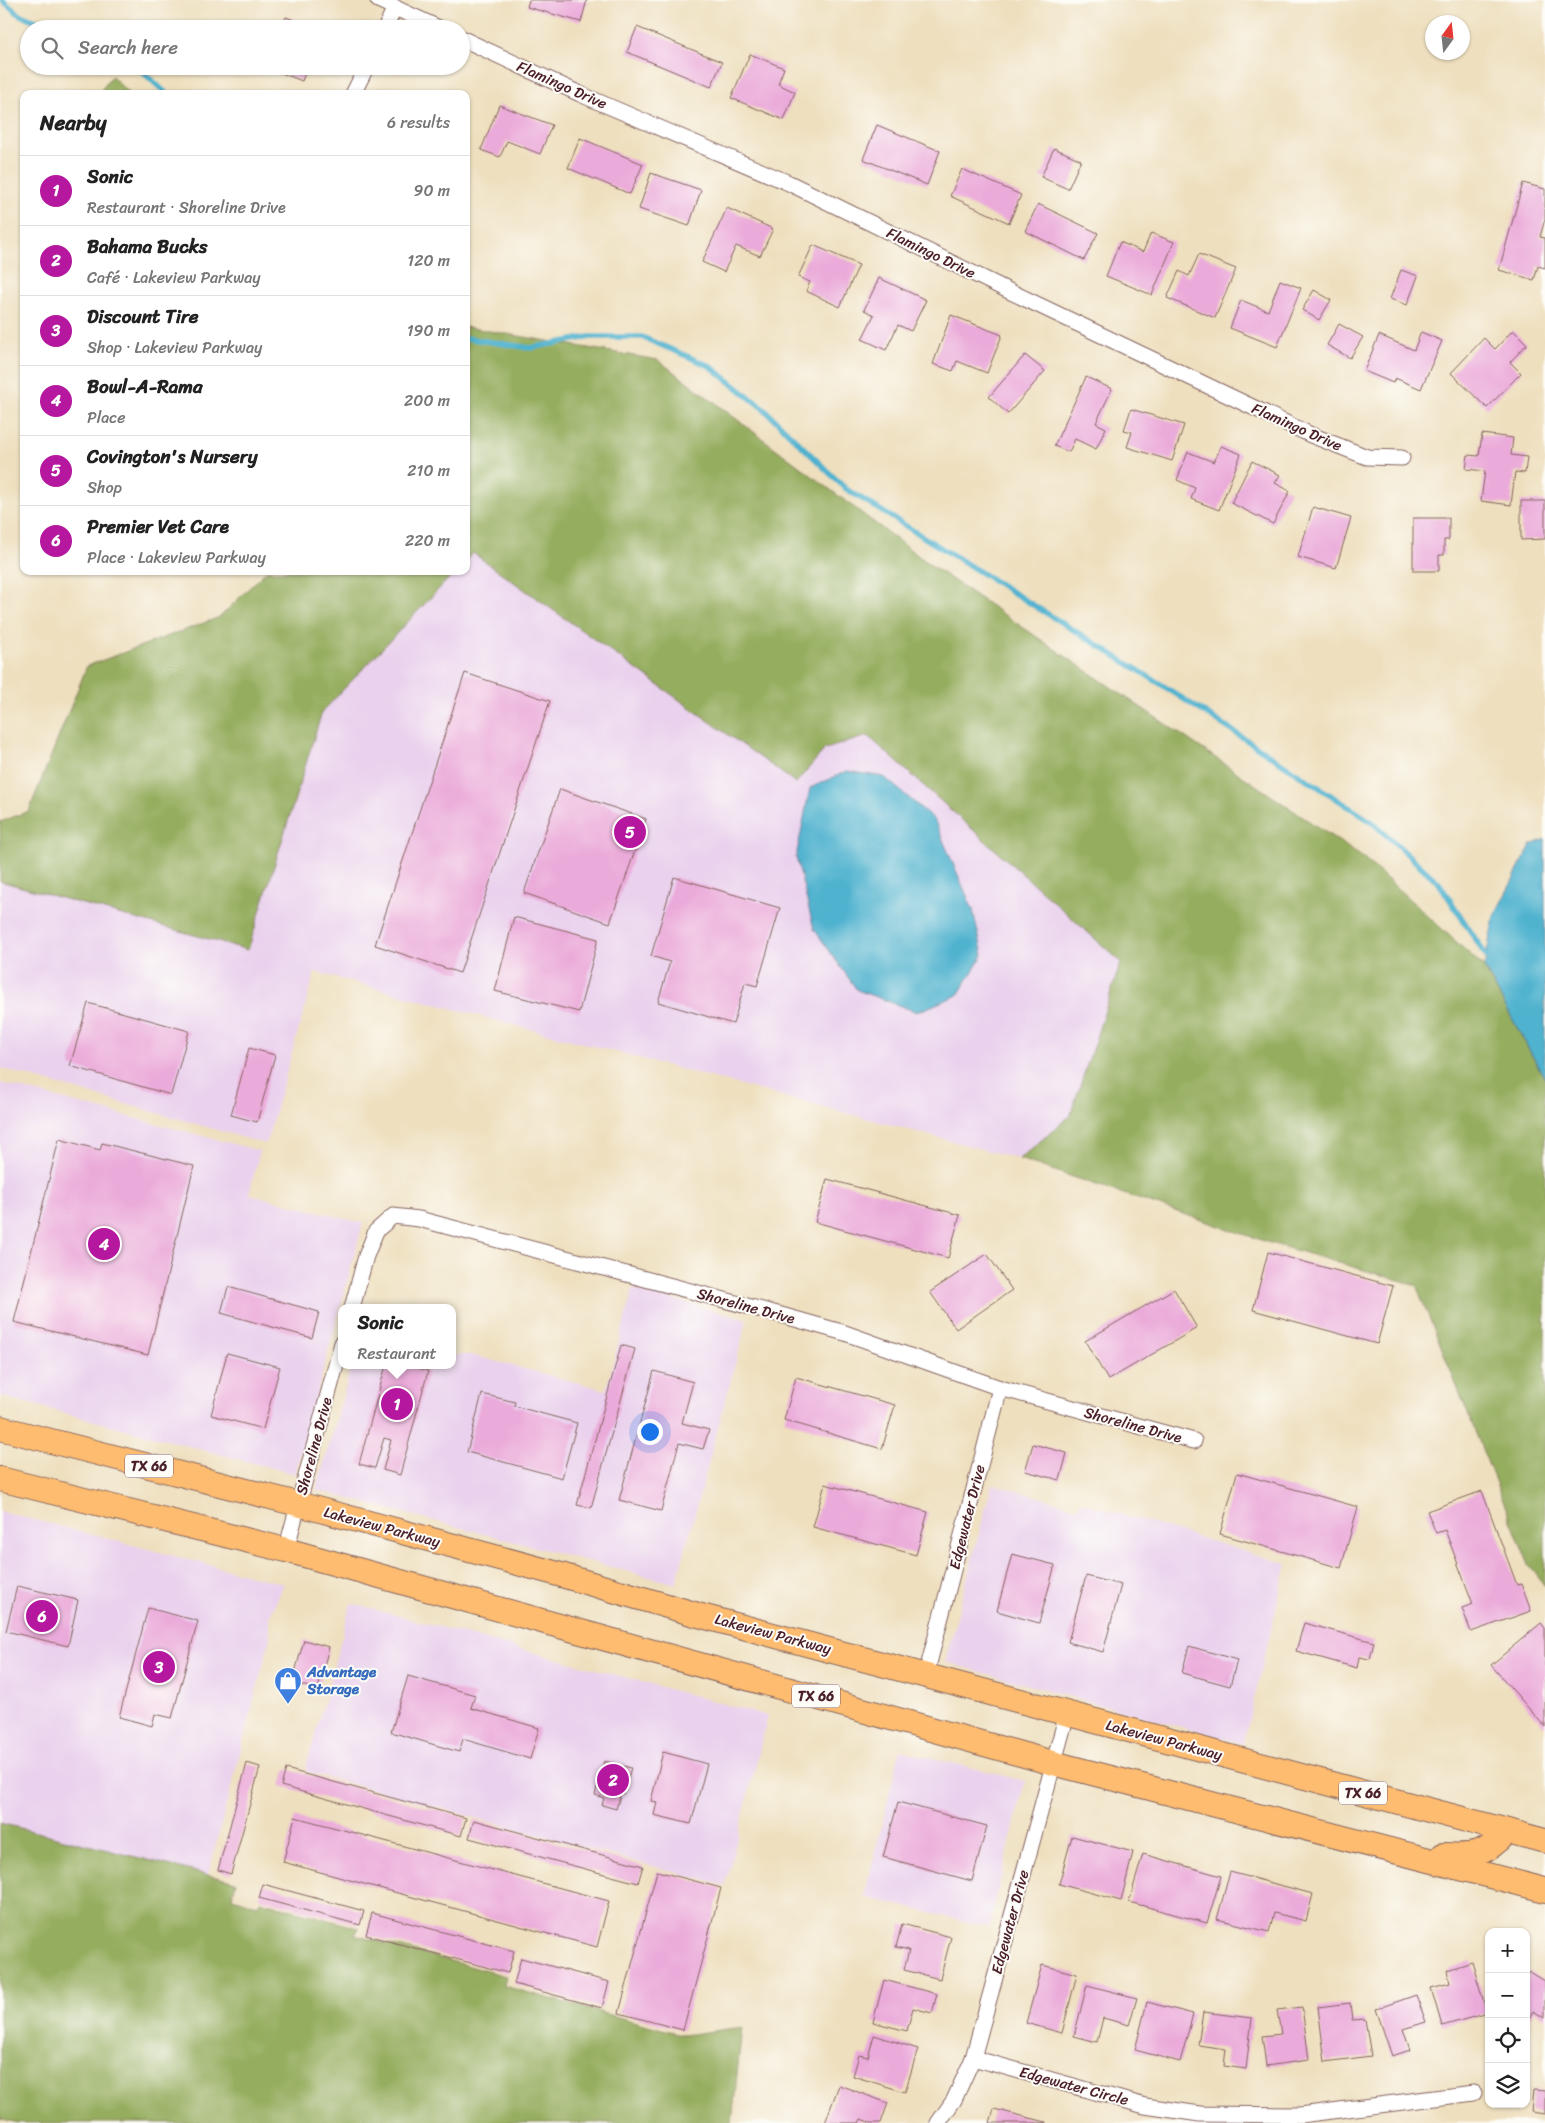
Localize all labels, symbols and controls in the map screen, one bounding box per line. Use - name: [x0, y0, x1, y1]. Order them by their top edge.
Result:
- north arrow: [1425, 15, 1470, 60]
- search box: [20, 20, 470, 75]
- text: Search here: [78, 31, 178, 64]
- icon: search: [38, 34, 66, 62]
- street label: Flamingo Drive: [513, 53, 612, 117]
- text: Nearby: [40, 104, 106, 142]
- text: 6 results: [387, 108, 450, 137]
- text: Sonic: [87, 160, 134, 193]
- text: 1: [53, 176, 59, 205]
- text: 90 m: [414, 176, 450, 205]
- text: Restaurant · Shoreline Drive: [87, 193, 286, 222]
- street label: Flamingo Drive: [882, 220, 980, 286]
- text: Bahama Bucks: [87, 230, 208, 263]
- text: 2: [51, 246, 61, 275]
- text: 120 m: [407, 246, 450, 275]
- text: Café · Lakeview Parkway: [87, 263, 261, 292]
- text: Discount Tire: [87, 300, 199, 333]
- text: 3: [52, 316, 60, 345]
- text: 190 m: [407, 316, 450, 345]
- text: Shop · Lakeview Parkway: [87, 333, 262, 362]
- text: Bowl-A-Rama: [87, 370, 202, 403]
- text: 4: [51, 386, 61, 415]
- text: 200 m: [404, 386, 450, 415]
- street label: Flamingo Drive: [1248, 395, 1347, 459]
- text: Place: [87, 403, 126, 432]
- text: Covington's Nursery: [87, 440, 258, 473]
- text: 5: [51, 456, 61, 485]
- text: 210 m: [407, 456, 450, 485]
- text: Shop: [87, 473, 122, 502]
- text: Premier Vet Care: [87, 510, 229, 543]
- text: 6: [51, 526, 61, 555]
- text: 220 m: [405, 526, 450, 555]
- text: Place · Lakeview Parkway: [87, 543, 266, 572]
- pin: 5: [614, 813, 646, 851]
- pin: 4: [88, 1225, 120, 1263]
- street label: Shoreline Drive: [694, 1280, 798, 1332]
- popup: [338, 1304, 456, 1369]
- text: Sonic: [357, 1306, 404, 1339]
- text: Restaurant: [357, 1339, 437, 1368]
- pin: 1: [381, 1385, 413, 1423]
- street label: Shoreline Drive: [288, 1394, 340, 1498]
- street label: Shoreline Drive: [1081, 1399, 1185, 1451]
- your location: [637, 1419, 663, 1445]
- road number: TX 66: [125, 1454, 173, 1478]
- street label: Edgewater Drive: [941, 1462, 993, 1572]
- street label: Lakeview Parkway: [321, 1499, 443, 1555]
- pin: 6: [26, 1597, 58, 1635]
- street label: Lakeview Parkway: [712, 1606, 834, 1662]
- pin: 3: [143, 1648, 175, 1686]
- place label: Advantage Storage: [306, 1659, 377, 1702]
- shop icon: Advantage Storage: [273, 1666, 303, 1705]
- road number: TX 66: [792, 1684, 840, 1708]
- street label: Lakeview Parkway: [1103, 1712, 1225, 1768]
- pin: 2: [597, 1761, 629, 1799]
- road number: TX 66: [1339, 1782, 1387, 1805]
- street label: Edgewater Drive: [984, 1867, 1037, 1977]
- map controls: [1485, 1928, 1530, 2108]
- button: +: [1485, 1928, 1530, 1973]
- button: −: [1485, 1973, 1530, 2018]
- button: locate: [1485, 2018, 1530, 2063]
- street label: Edgewater Circle: [1016, 2059, 1132, 2113]
- button: layers: [1485, 2063, 1530, 2108]

